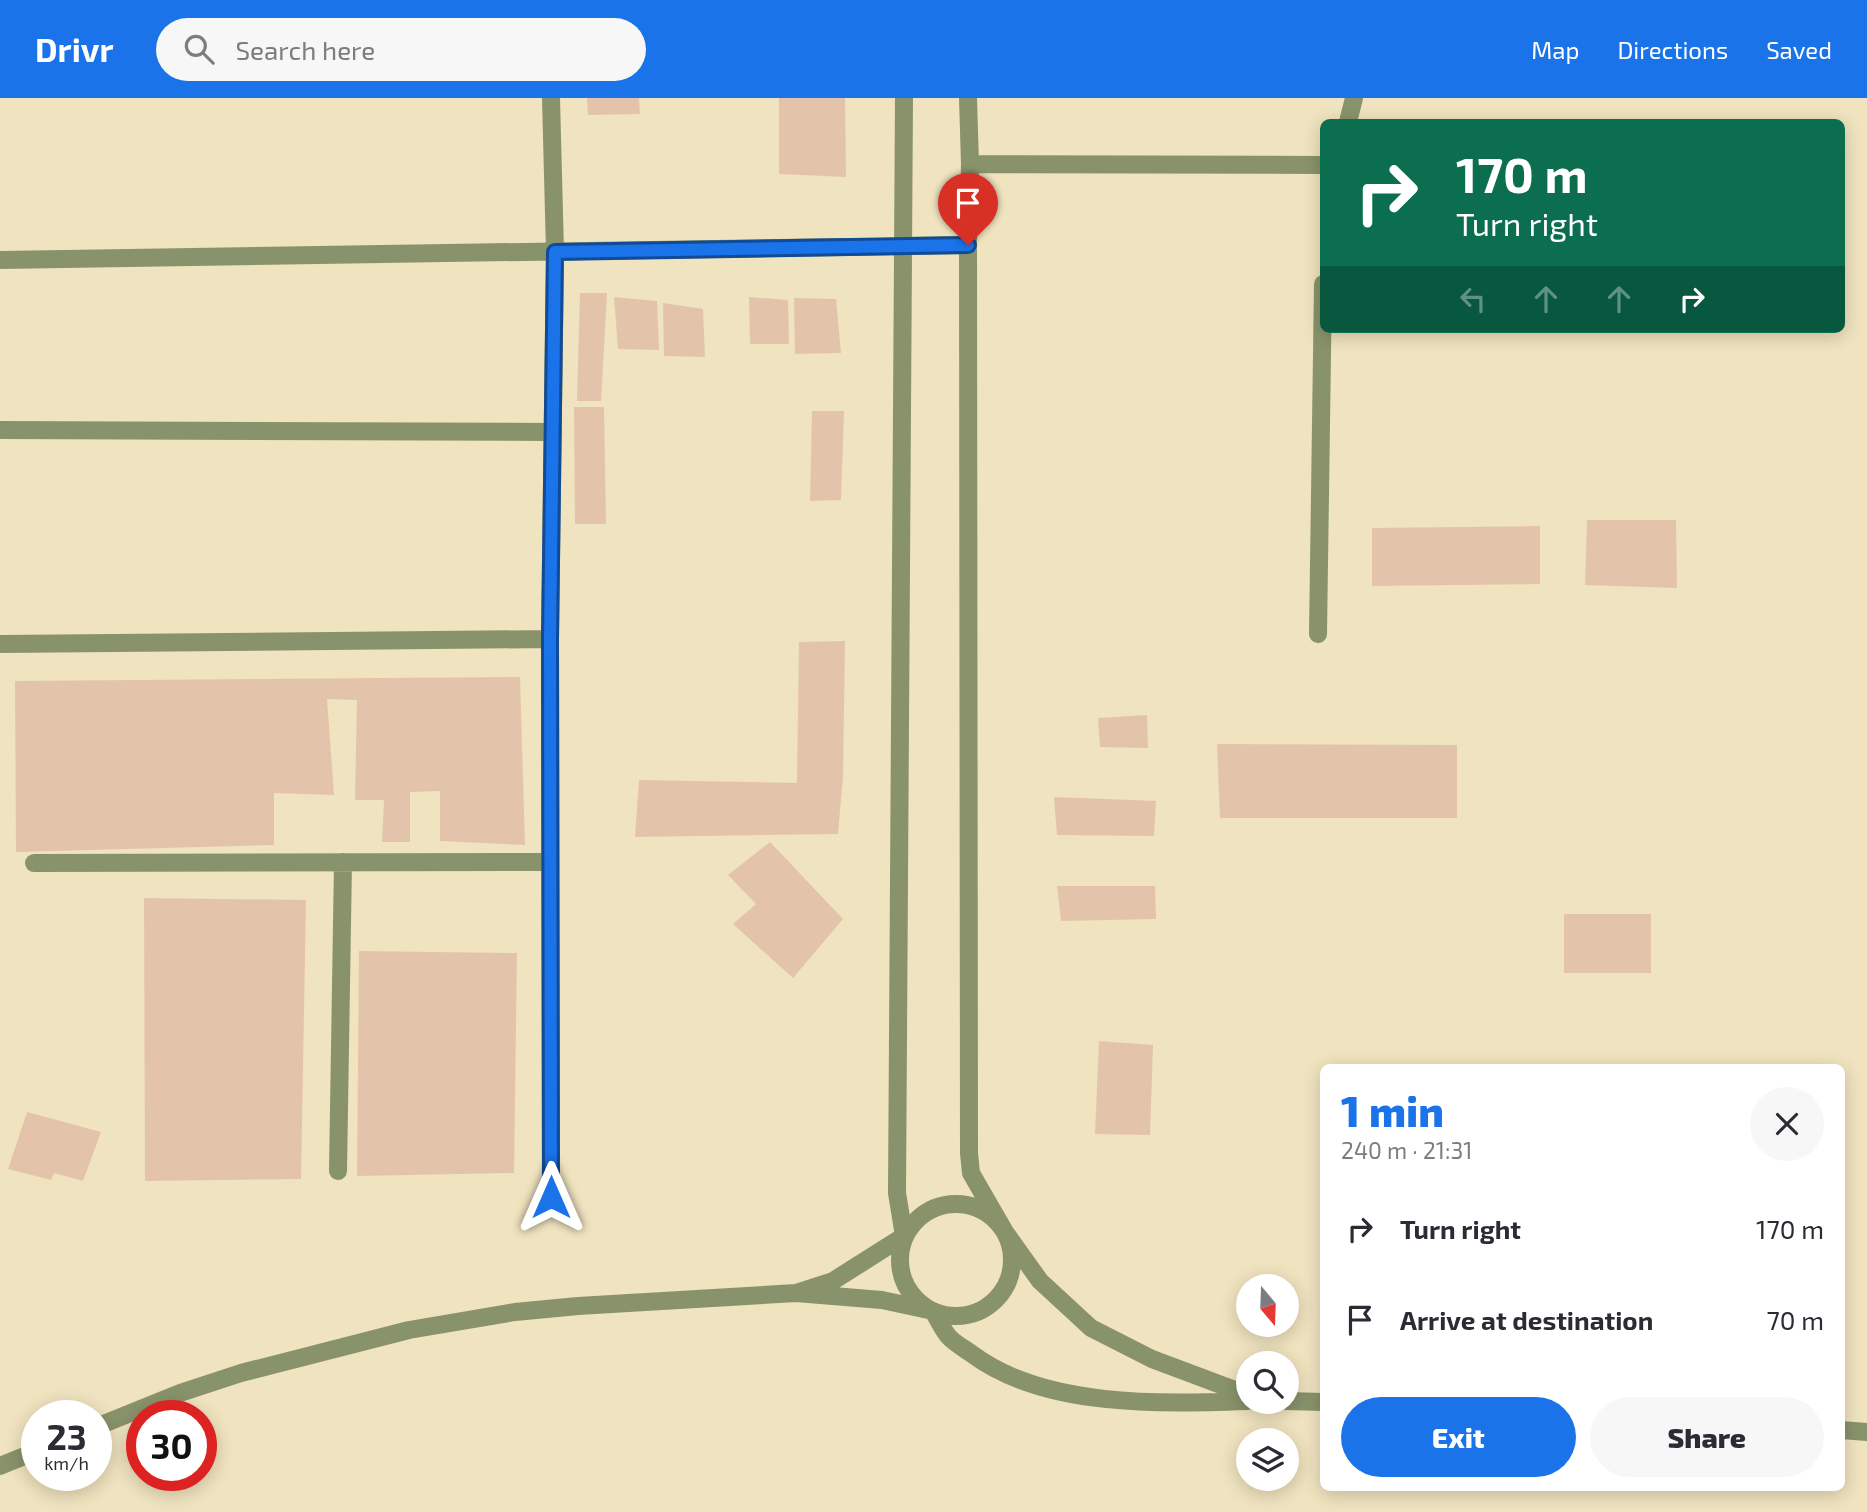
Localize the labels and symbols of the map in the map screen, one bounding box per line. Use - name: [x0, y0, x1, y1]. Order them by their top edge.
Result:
- pin: [938, 173, 998, 245]
- position arrow: [514, 1160, 588, 1234]
- north arrow: [1236, 1274, 1298, 1337]
- speed limit sign: 30: [126, 1400, 217, 1491]

